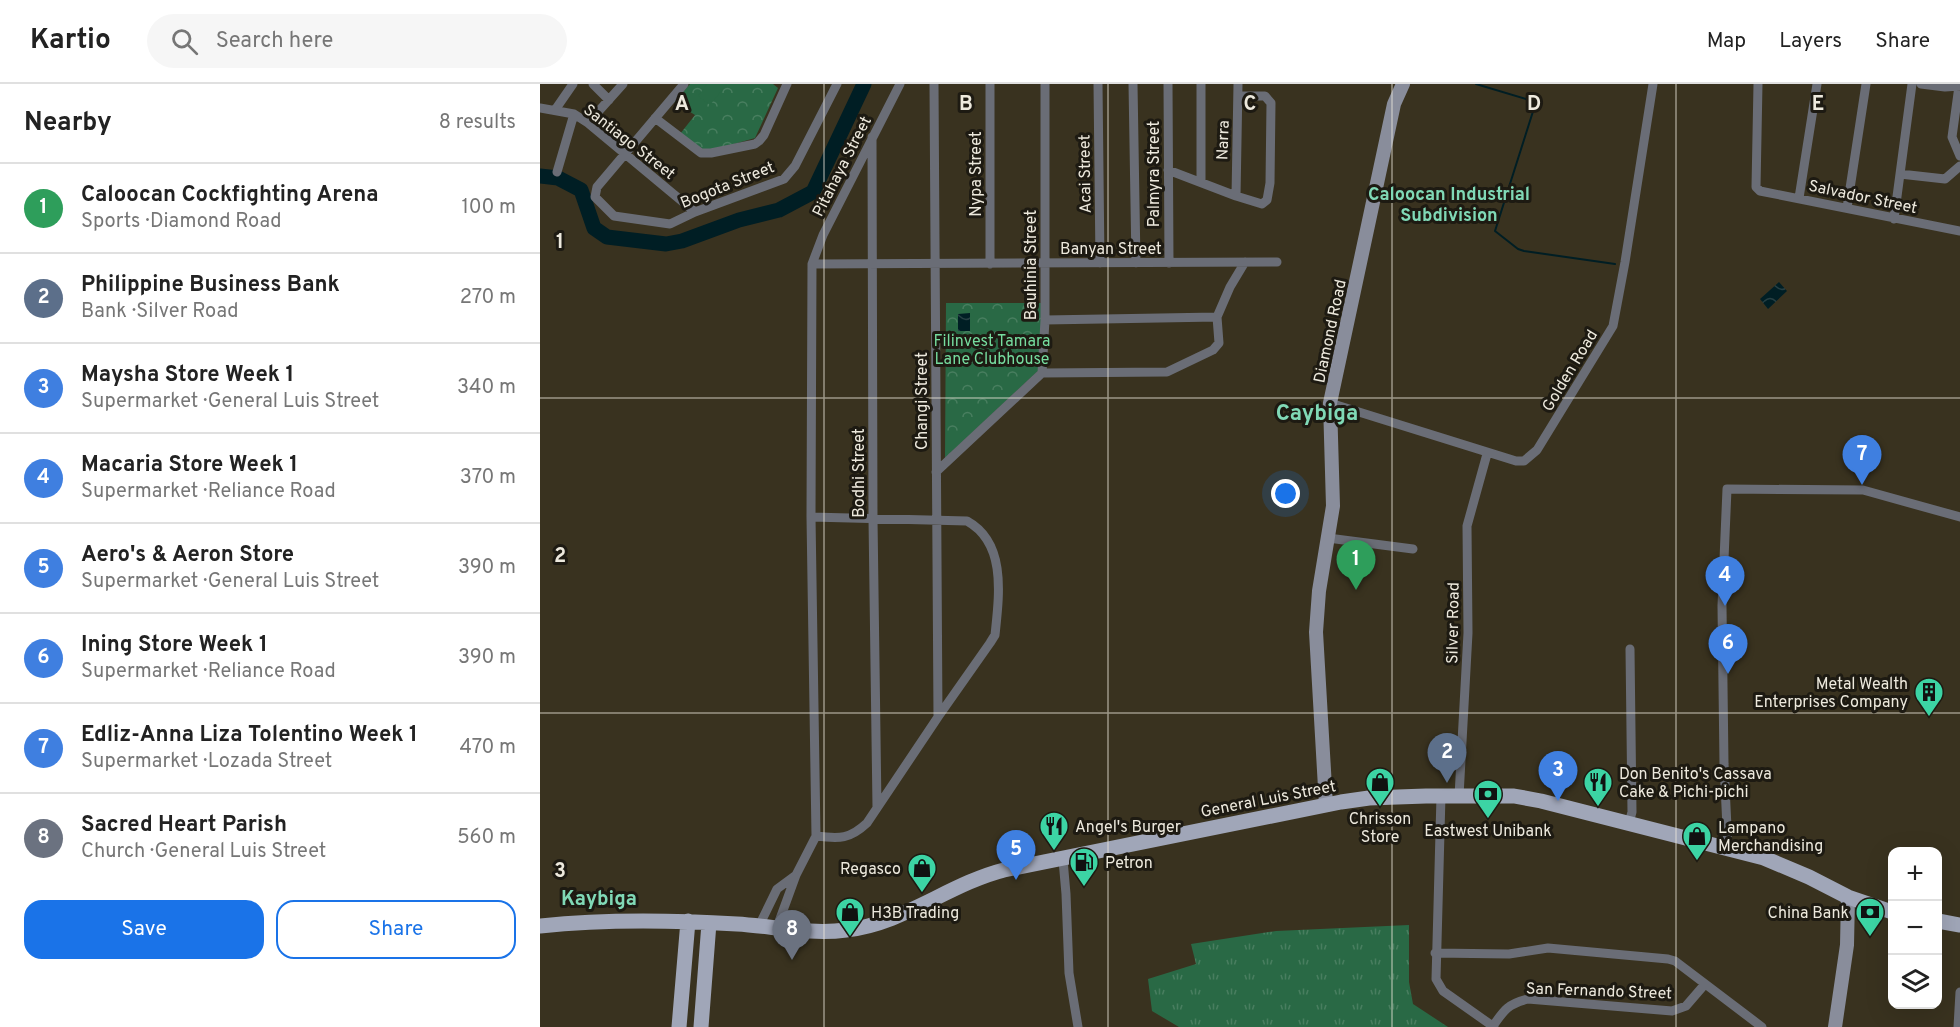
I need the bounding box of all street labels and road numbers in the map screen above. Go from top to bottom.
street label: Santiago Street [579,100,679,185]
street label: Pitahaya Street [809,113,877,221]
street label: Narra [1213,120,1235,160]
street label: Palmyra Street [1145,121,1165,227]
street label: Nypa Street [967,131,987,217]
street label: Acai Street [1075,134,1097,214]
street label: Bogota Street [678,158,778,214]
street label: Salvador Street [1806,177,1919,219]
street label: Bauhinia Street [1022,210,1042,320]
street label: Banyan Street [1060,240,1162,260]
street label: Diamond Road [1310,278,1352,385]
street label: Golden Road [1539,327,1603,415]
street label: Changi Street [913,352,933,450]
street label: Bodhi Street [850,428,870,518]
street label: Silver Road [1443,582,1465,664]
street label: General Luis Street [1199,777,1338,823]
street label: San Fernando Street [1525,979,1672,1005]

